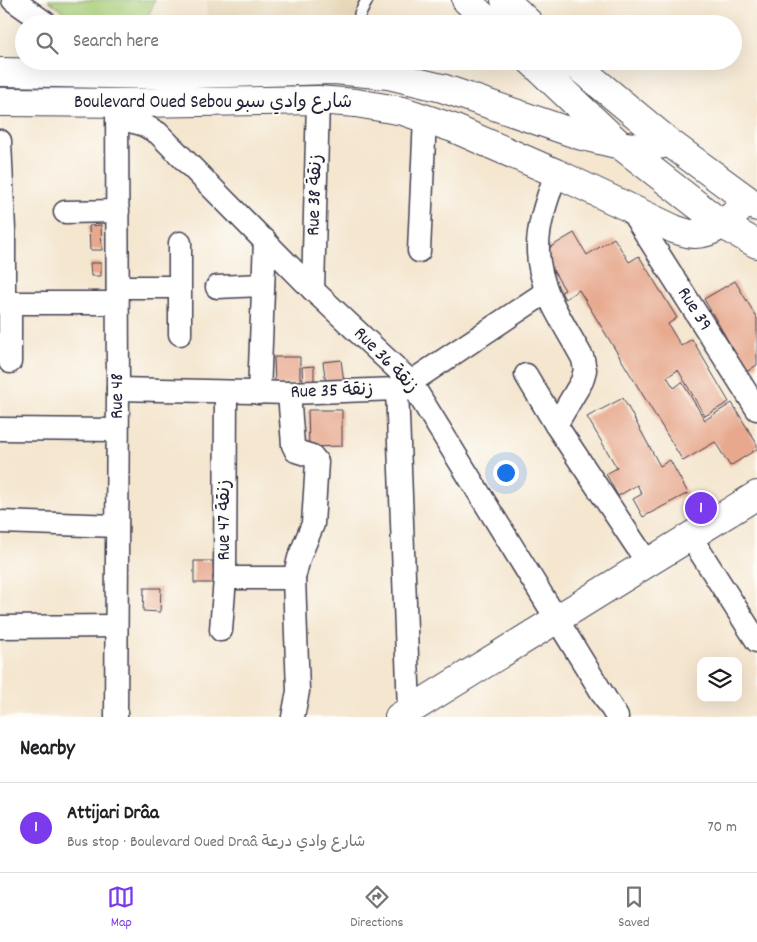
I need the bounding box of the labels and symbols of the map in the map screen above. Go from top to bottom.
street label: Boulevard Oued Sebou شارع وادي سبو [74,90,352,117]
street label: Rue 38 زنقة [301,154,331,236]
street label: Rue 39 [670,282,718,337]
street label: Rue 36 زنقة [346,322,424,400]
street label: Rue 48 [104,373,132,419]
street label: Rue 35 زنقة [290,377,374,407]
your location [493,460,519,486]
street label: Rue 47 زنقة [212,480,239,560]
pin: 1 [685,489,717,527]

